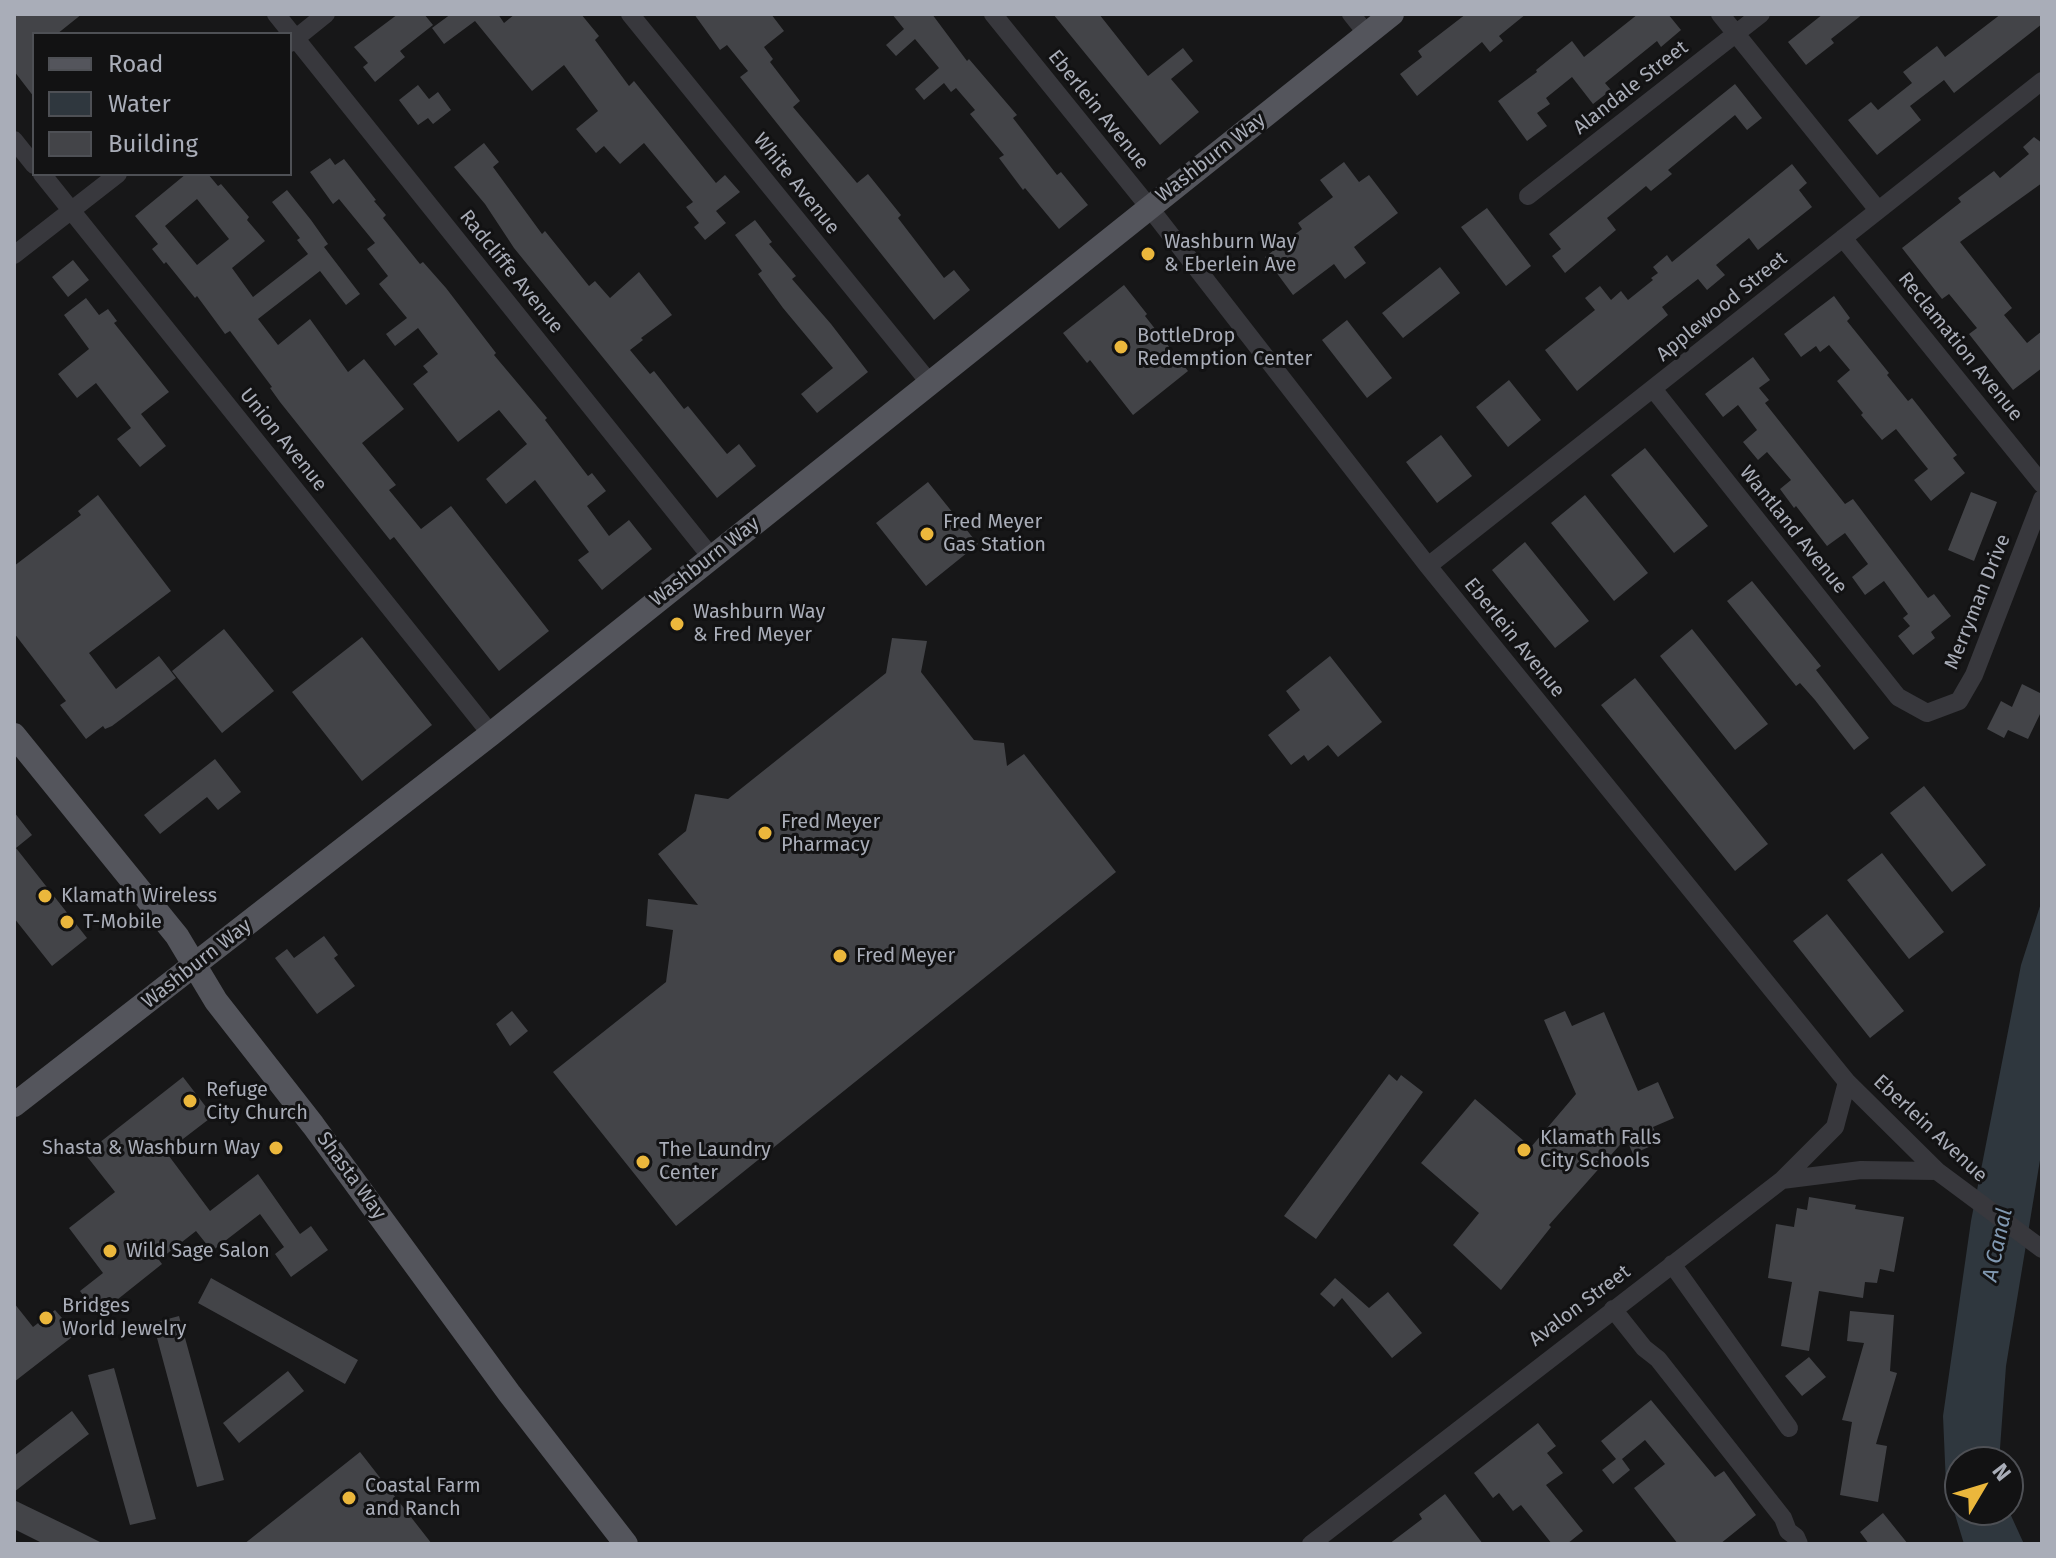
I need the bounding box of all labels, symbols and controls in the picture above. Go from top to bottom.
legend [32,32,292,176]
street label: Alandale Street [1569,36,1693,140]
street label: Eberlein Avenue [1042,45,1154,175]
text: Road [108,50,163,78]
text: Water [108,90,171,118]
street label: Washburn Way [1152,108,1270,208]
street label: White Avenue [748,129,844,239]
text: Building [108,130,198,158]
street label: Radcliffe Avenue [454,206,568,338]
place label: Washburn Way & Eberlein Ave [1164,230,1297,277]
marker: Washburn Way & Eberlein Ave [1139,245,1157,263]
street label: Applewood Street [1652,247,1792,367]
street label: Reclamation Avenue [1893,268,2027,426]
place label: BottleDrop Redemption Center [1137,324,1312,371]
marker: BottleDrop Redemption Center [1112,338,1130,356]
street label: Union Avenue [234,384,332,496]
street label: Wantland Avenue [1734,461,1852,599]
place label: Fred Meyer Gas Station [943,510,1046,557]
street label: Washburn Way [646,512,764,612]
marker: Fred Meyer Gas Station [918,525,936,543]
street label: Merryman Drive [1940,531,2016,673]
street label: Eberlein Avenue [1458,573,1570,703]
place label: Washburn Way & Fred Meyer [693,600,825,647]
marker: Washburn Way & Fred Meyer [668,615,686,633]
place label: Fred Meyer Pharmacy [781,810,880,857]
marker: Fred Meyer Pharmacy [756,824,774,842]
place label: Klamath Wireless [61,884,217,908]
marker: Klamath Wireless [36,887,54,905]
place label: T-Mobile [83,910,162,934]
marker: T-Mobile [58,913,76,931]
street label: Washburn Way [138,914,256,1014]
place label: Fred Meyer [856,944,955,968]
marker: Fred Meyer [831,947,849,965]
street label: Eberlein Avenue [1868,1070,1992,1188]
place label: Refuge City Church [206,1078,308,1125]
marker: Refuge City Church [181,1092,199,1110]
place label: Klamath Falls City Schools [1540,1126,1661,1173]
street label: Shasta Way [311,1128,391,1224]
place label: Shasta & Washburn Way [42,1136,260,1160]
place label: The Laundry Center [659,1138,771,1185]
marker: Shasta & Washburn Way [267,1139,285,1157]
marker: Klamath Falls City Schools [1515,1141,1533,1159]
marker: The Laundry Center [634,1153,652,1171]
water label: A Canal [1977,1206,2019,1284]
place label: Wild Sage Salon [126,1239,270,1263]
marker: Wild Sage Salon [101,1242,119,1260]
street label: Avalon Street [1525,1260,1635,1352]
place label: Bridges World Jewelry [62,1294,186,1341]
marker: Bridges World Jewelry [37,1309,55,1327]
north arrow [1944,1446,2024,1526]
text: N [1987,1458,2017,1486]
place label: Coastal Farm and Ranch [365,1474,481,1521]
marker: Coastal Farm and Ranch [340,1489,358,1507]

